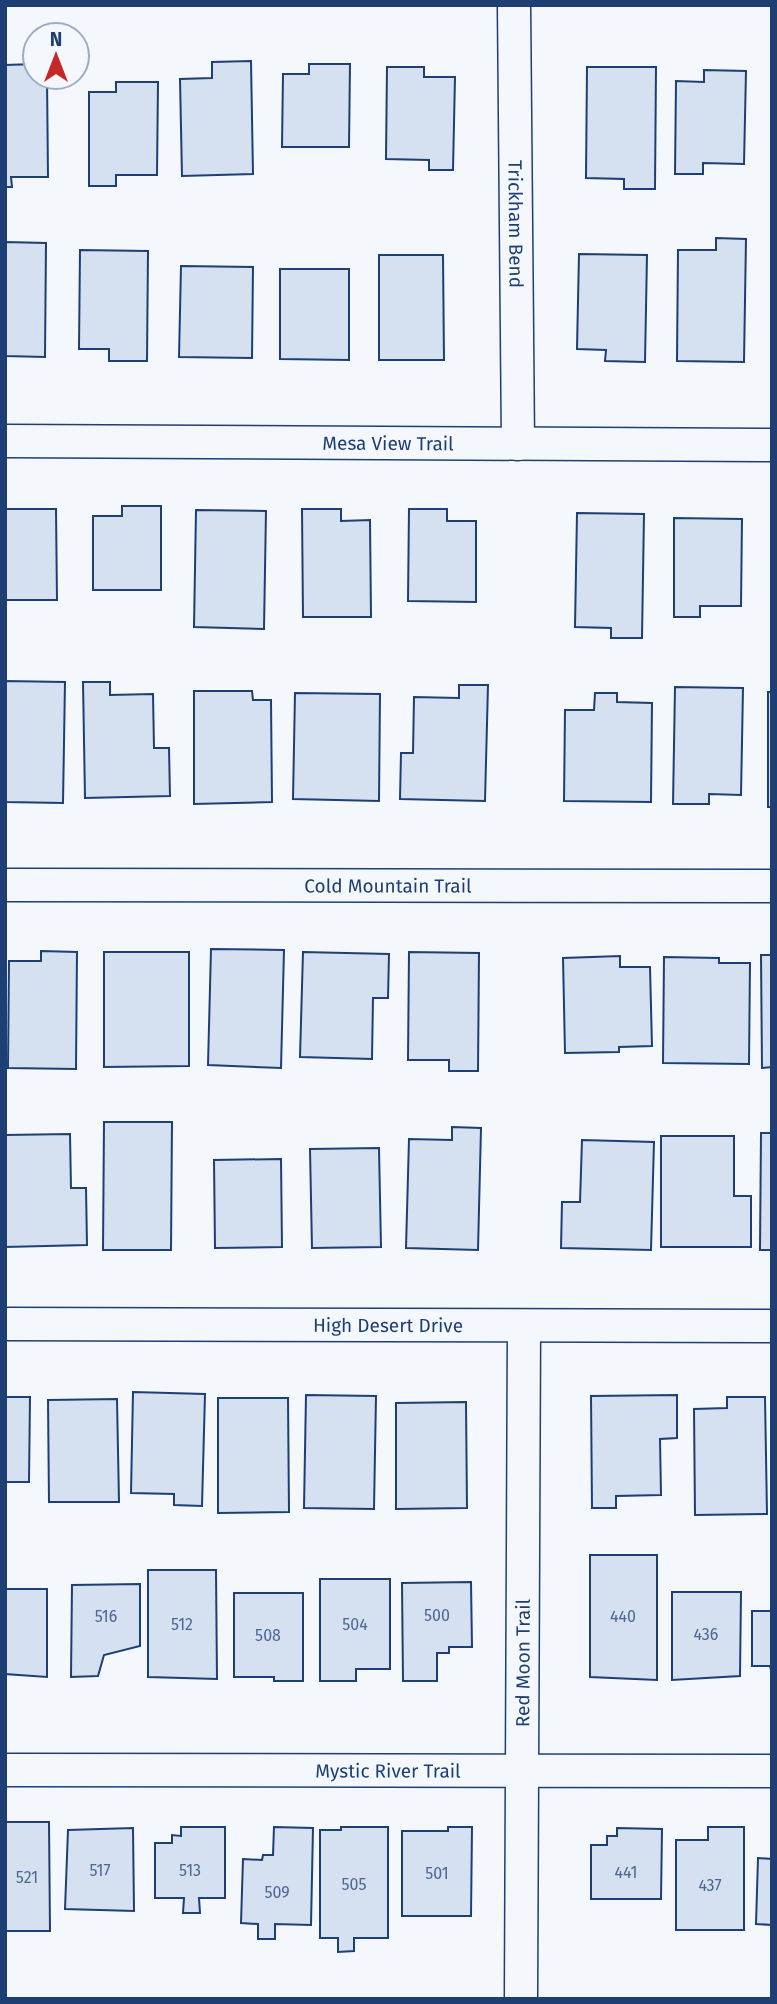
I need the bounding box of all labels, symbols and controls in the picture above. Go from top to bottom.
north arrow [21,21,91,91]
text: N [50,28,62,51]
street label: Trickham Bend [503,160,528,288]
street label: Mesa View Trail [322,432,454,455]
street label: Cold Mountain Trail [304,874,472,898]
street label: High Desert Drive [313,1314,463,1337]
street label: Red Moon Trail [511,1598,535,1727]
house number: 500 [424,1606,450,1625]
house number: 516 [95,1607,117,1626]
house number: 440 [610,1607,636,1626]
house number: 512 [171,1615,193,1634]
house number: 504 [342,1615,368,1634]
house number: 436 [694,1625,718,1644]
house number: 508 [255,1626,281,1645]
street label: Mystic River Trail [315,1759,461,1783]
house number: 517 [89,1861,111,1880]
house number: 513 [179,1861,201,1880]
house number: 441 [614,1863,638,1882]
house number: 501 [425,1864,449,1883]
house number: 521 [16,1868,38,1887]
house number: 505 [342,1875,366,1894]
house number: 437 [698,1876,722,1895]
house number: 509 [264,1883,290,1902]

